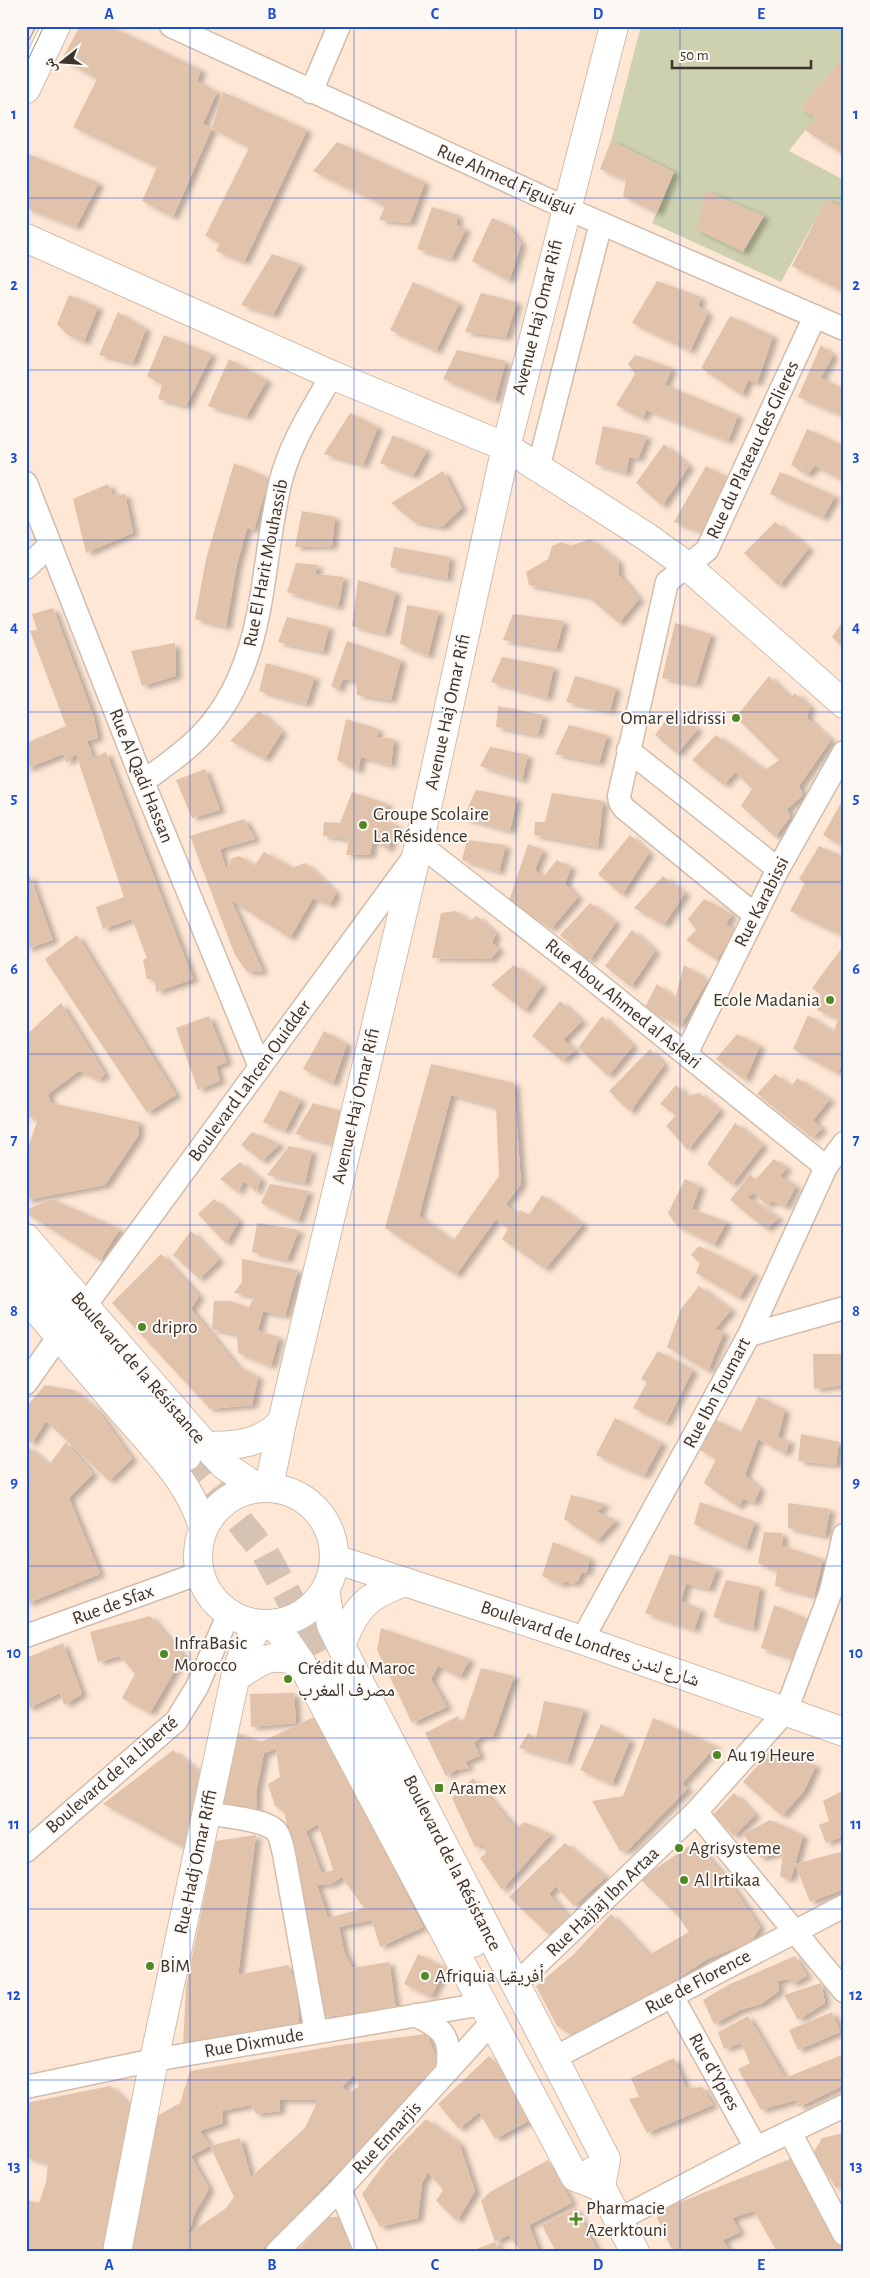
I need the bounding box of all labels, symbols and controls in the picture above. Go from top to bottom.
text: A [104,6,114,22]
text: B [267,6,277,22]
text: C [431,6,440,22]
text: D [593,6,604,22]
text: E [757,6,765,22]
north arrow [38,38,88,88]
scale bar [672,38,811,70]
text: 50 m [680,48,709,63]
text: ش [42,56,60,75]
text: 1 [11,106,17,122]
text: 1 [853,106,859,122]
street label: Rue Ahmed Figuigui [434,141,578,219]
street label: Avenue Haj Omar Rifi [510,238,566,396]
text: 2 [10,277,18,293]
text: 2 [852,277,860,293]
street label: Rue du Plateau des Glieres [703,358,803,542]
text: 3 [11,448,18,464]
text: 3 [853,448,860,464]
street label: Rue El Harit Mouhassib [240,477,292,649]
text: 4 [10,619,18,635]
text: 4 [852,619,860,635]
street label: Avenue Haj Omar Rifi [422,632,474,792]
street label: Rue Al Qadi Hassan [105,706,177,846]
place label: Omar el idrissi [620,709,726,728]
marker: Omar el idrissi [730,712,742,724]
text: 5 [11,790,18,806]
text: 5 [853,790,860,806]
place label: Groupe Scolaire La Résidence [373,805,489,846]
marker: Groupe Scolaire La Résidence [357,819,369,831]
street label: Rue Karabissi [731,854,793,950]
street label: Rue Abou Ahmed al Askari [541,935,705,1073]
text: 6 [10,961,18,977]
text: 6 [852,961,860,977]
place label: Ecole Madania [713,991,820,1010]
marker: Ecole Madania [824,994,836,1006]
street label: Boulevard Lahcen Ouidder [185,997,315,1165]
street label: Avenue Haj Omar Rifi [329,1026,383,1186]
text: 7 [11,1132,18,1148]
text: 7 [853,1132,860,1148]
street label: Boulevard de la Résistance [67,1289,209,1447]
text: 8 [10,1303,18,1319]
text: 8 [852,1303,860,1319]
place label: dripro [152,1318,198,1337]
marker: dripro [136,1321,148,1333]
street label: Rue Ibn Toumart [680,1335,754,1451]
text: 9 [10,1474,18,1490]
text: 9 [852,1474,860,1490]
street label: Rue de Sfax [70,1582,156,1628]
street label: Boulevard de Londres شارع لندن [478,1598,702,1691]
place label: InfraBasic Morocco [174,1634,247,1675]
text: 10 [7,1645,21,1661]
text: 10 [849,1645,863,1661]
marker: InfraBasic Morocco [158,1648,170,1660]
place label: Crédit du Maroc مصرف المغرب [298,1659,415,1701]
marker: Crédit du Maroc مصرف المغرب [282,1673,294,1685]
street label: Boulevard de la Liberté [42,1713,182,1837]
place label: Au 19 Heure [727,1746,815,1765]
marker: Au 19 Heure [711,1749,723,1761]
street label: Boulevard de la Résistance [399,1772,505,1954]
place label: Aramex [449,1779,507,1798]
marker: Aramex [433,1782,445,1794]
street label: Rue Hadj Omar Riffi [171,1788,221,1936]
text: 11 [8,1816,20,1832]
text: 11 [850,1816,862,1832]
place label: Agrisysteme [689,1839,781,1858]
marker: Agrisysteme [673,1842,685,1854]
street label: Rue Hajjaj Ibn Artaa [543,1844,663,1960]
place label: Al Irtikaa [694,1871,761,1890]
marker: Al Irtikaa [678,1874,690,1886]
street label: Rue de Florence [642,1946,754,2018]
place label: BİM [160,1956,190,1976]
marker: BİM [144,1960,156,1972]
place label: Afriquia أفريقيا [435,1964,544,1987]
marker: Afriquia أفريقيا [419,1970,431,1982]
text: 12 [7,1987,21,2003]
text: 12 [849,1987,863,2003]
street label: Rue Dixmude [203,2025,305,2061]
street label: Rue d'Ypres [685,2030,743,2114]
street label: Rue Ennarjis [349,2098,425,2178]
text: 13 [8,2158,20,2174]
text: 13 [850,2158,862,2174]
place label: Pharmacie Azerktouni [586,2199,667,2240]
marker: Pharmacie Azerktouni [570,2213,582,2225]
text: A [104,2257,114,2273]
text: B [267,2257,277,2273]
text: C [431,2257,440,2273]
text: D [593,2257,604,2273]
text: E [757,2257,765,2273]

